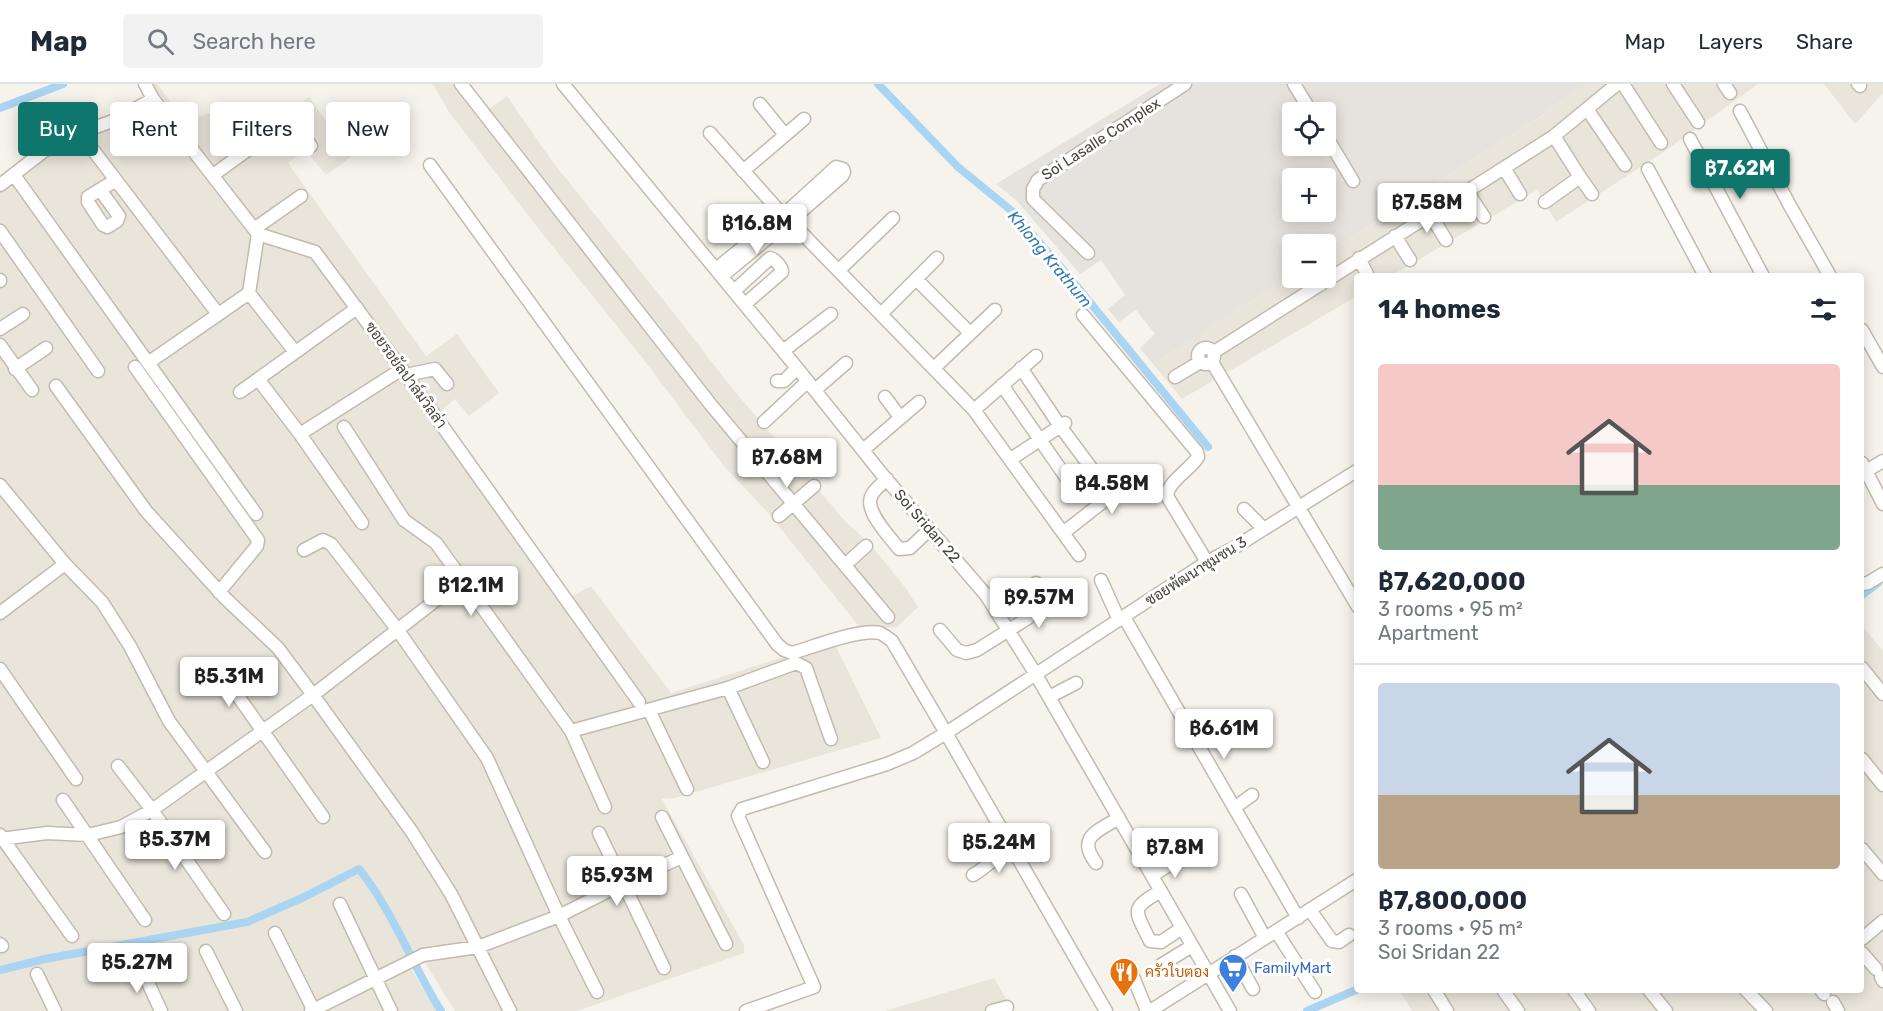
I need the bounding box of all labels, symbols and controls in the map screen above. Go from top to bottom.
search box [123,14,543,68]
text: Map [30,25,87,58]
icon: search [144,25,177,58]
text: Search here [192,28,316,55]
text: Map [1624,29,1665,54]
text: Layers [1698,29,1763,54]
text: Share [1796,29,1853,54]
street label: Soi Lasalle Complex [1038,94,1164,184]
chip: Buy [18,102,98,156]
chip: Rent [110,102,198,156]
chip: Filters [210,102,314,156]
chip: New [326,102,410,156]
map controls [1282,102,1336,288]
button: locate [1282,102,1336,156]
pin: ฿7.62M [1691,149,1789,200]
text: ฿7.62M [1705,156,1775,180]
button: + [1282,168,1336,222]
pin: ฿7.58M [1378,183,1476,234]
text: ฿7.58M [1391,190,1463,214]
pin: ฿16.8M [708,204,806,255]
water label: Khlong Krathum [1004,207,1096,311]
text: ฿16.8M [722,211,792,235]
button: − [1282,234,1336,288]
icon: filters [1807,293,1840,326]
text: 14 homes [1378,294,1501,325]
street label: ซอยรอยัลปาล์มวิลล่า [361,318,452,432]
icon: home [1555,403,1663,511]
pin: ฿7.68M [738,438,836,489]
text: ฿7.68M [751,445,823,469]
pin: ฿4.58M [1063,464,1161,515]
text: ฿4.58M [1075,471,1149,495]
street label: Soi Sridan 22 [890,486,964,567]
street label: ซอยพัฒนาชุมชน 3 [1142,533,1251,611]
pin: ฿12.1M [422,566,520,617]
text: ฿7,620,000 [1378,566,1526,597]
text: ฿12.1M [438,573,504,597]
pin: ฿9.57M [990,578,1088,629]
text: ฿9.57M [1004,585,1074,609]
text: 3 rooms · 95 m² [1378,597,1523,621]
text: Apartment [1378,621,1479,645]
pin: ฿5.31M [180,657,278,708]
text: ฿5.31M [194,664,264,688]
pin: ฿6.61M [1175,709,1273,760]
text: ฿6.61M [1189,716,1259,740]
icon: home [1555,722,1663,830]
pin: ฿5.37M [126,820,224,871]
pin: ฿5.24M [950,823,1048,874]
text: ฿5.37M [139,827,211,851]
pin: ฿7.8M [1133,828,1217,879]
text: ฿5.24M [962,830,1036,854]
text: ฿7.8M [1146,835,1204,859]
pin: ฿5.93M [568,856,666,907]
text: ฿5.93M [581,863,653,887]
text: ฿7,800,000 [1378,885,1527,916]
text: 3 rooms · 95 m² [1378,916,1523,940]
text: Soi Sridan 22 [1378,940,1500,964]
pin: ฿5.27M [88,943,186,994]
text: ฿5.27M [101,950,173,974]
supermarket icon: FamilyMart [1217,952,1249,994]
restaurant icon: ครัวใบตอง [1108,956,1140,998]
place label: FamilyMart [1254,959,1331,977]
place label: ครัวใบตอง [1145,962,1209,981]

